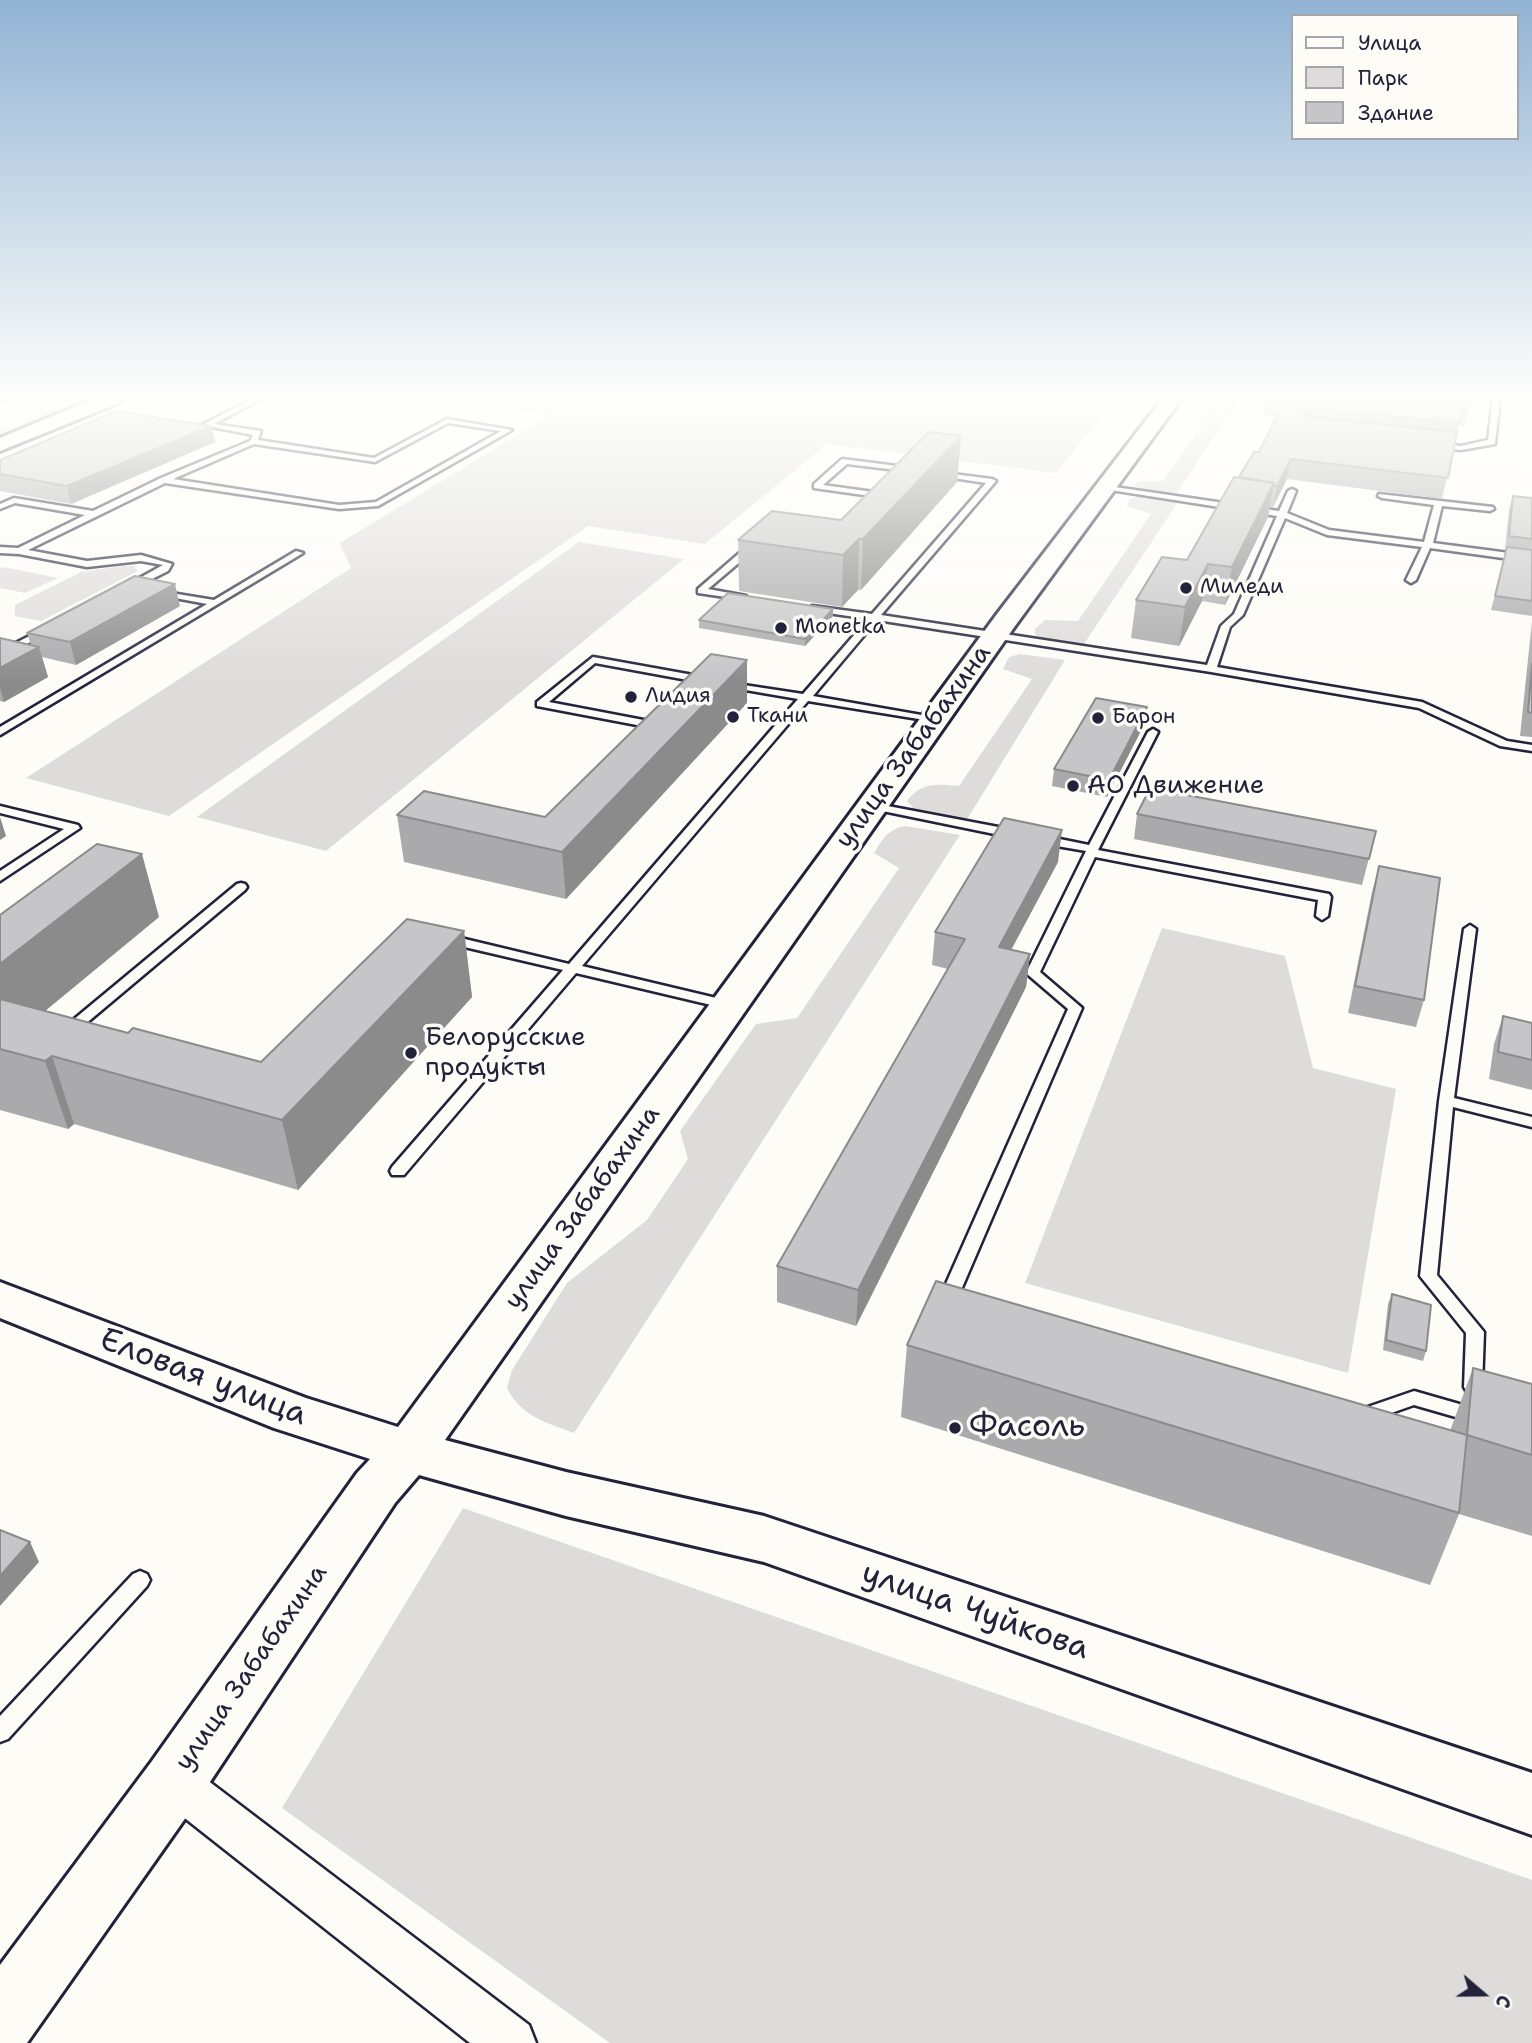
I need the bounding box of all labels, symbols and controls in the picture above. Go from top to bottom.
legend [1290,14,1518,140]
text: Улица [1358,29,1421,57]
text: Парк [1358,64,1408,92]
text: Здание [1358,99,1434,127]
place label: Миледи [1200,575,1284,601]
marker: Миледи [1178,580,1194,596]
place label: Monetka [795,615,885,641]
marker: Monetka [773,620,789,636]
street label: улица Забабахина [830,639,998,855]
place label: Лидия [645,684,711,710]
marker: Лидия [623,689,639,705]
place label: Ткани [747,704,808,730]
place label: Барон [1112,705,1175,731]
marker: Ткани [725,709,741,725]
marker: Барон [1090,710,1106,726]
place label: АО Движение [1087,770,1264,802]
marker: АО Движение [1065,778,1081,794]
place label: Белорусские продукты [425,1022,586,1084]
marker: Белорусские продукты [403,1045,419,1061]
street label: улица Забабахина [499,1100,667,1316]
street label: Еловая улица [94,1321,312,1435]
place label: Фасоль [969,1409,1085,1447]
marker: Фасоль [947,1420,963,1436]
street label: улица Чуйкова [856,1555,1094,1669]
street label: улица Забабахина [169,1559,335,1777]
north arrow [1448,1959,1518,2029]
text: С [1489,1992,1517,2011]

